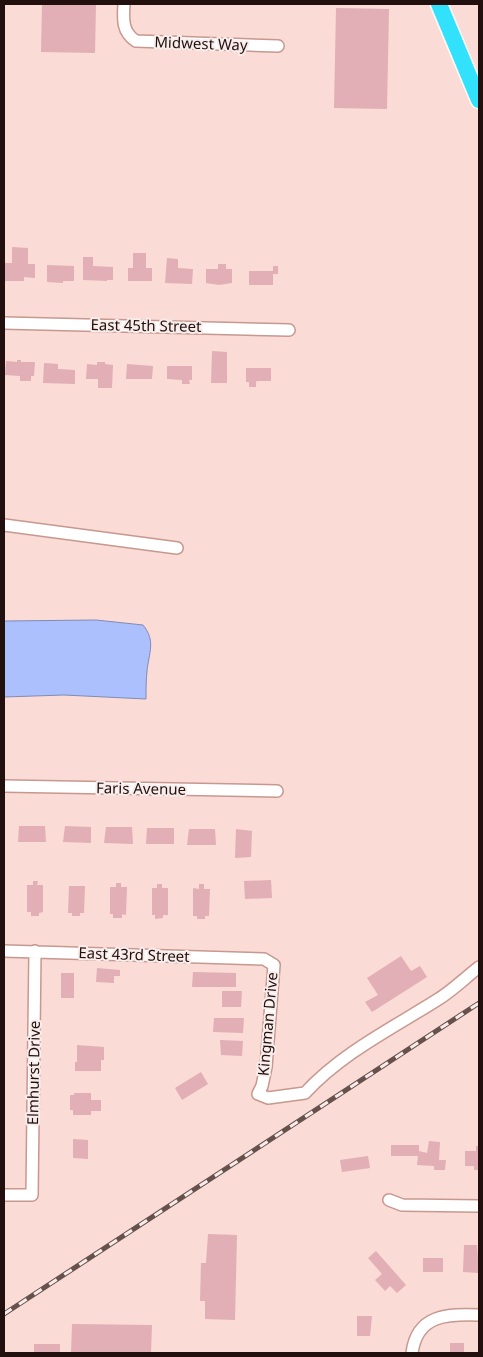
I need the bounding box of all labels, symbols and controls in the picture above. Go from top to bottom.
street label: Midwest Way [154,31,248,55]
street label: East 45th Street [90,314,202,336]
street label: Faris Avenue [96,777,186,799]
street label: East 43rd Street [78,942,191,966]
street label: Kingman Drive [252,971,282,1077]
street label: Elmhurst Drive [22,1021,44,1125]

